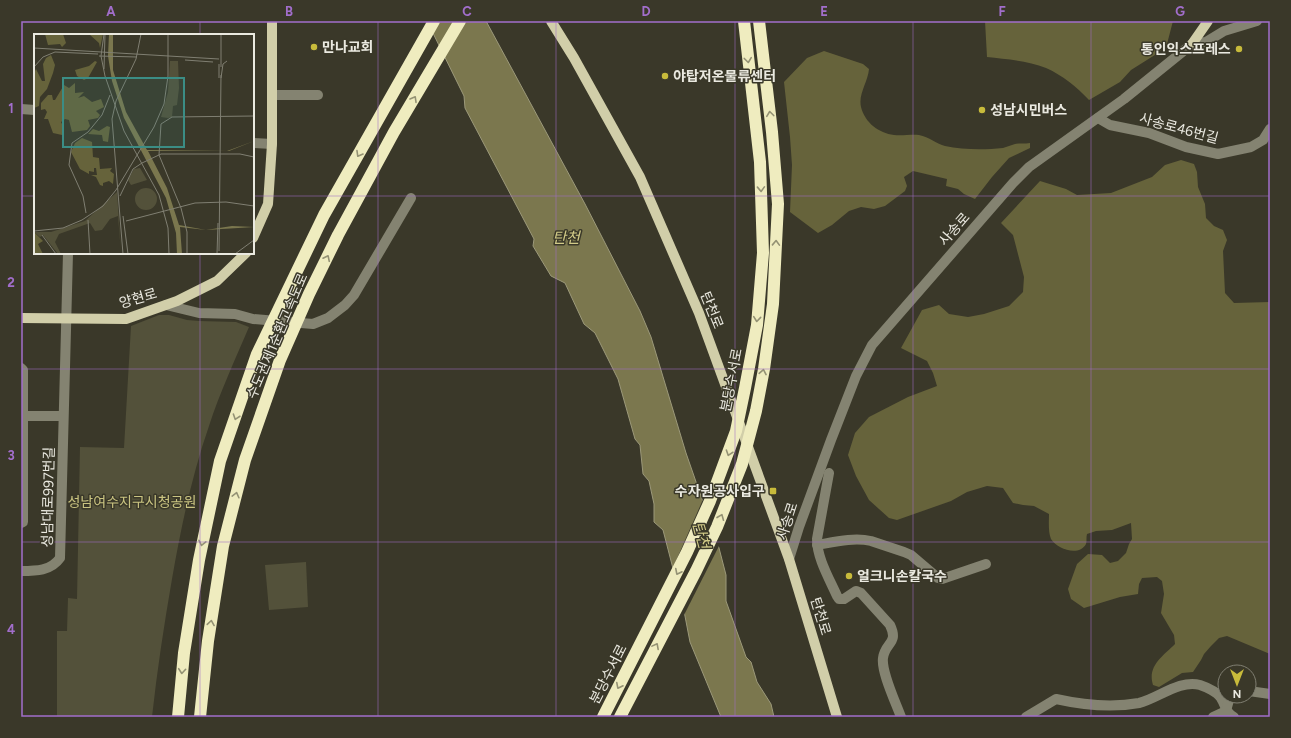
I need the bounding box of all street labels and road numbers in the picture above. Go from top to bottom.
street label: 사송로46번길 [1138,110,1220,147]
street label: 사송로 [935,209,974,249]
street label: 수도권제1순환고속도로 [243,271,312,401]
street label: 양현로 [117,285,159,312]
street label: 탄천로 [696,289,727,331]
street label: 분당수서로 [717,347,746,413]
street label: 성남대로997번길 [39,447,58,547]
street label: 사송로 [773,500,802,542]
street label: 탄천로 [807,595,834,637]
street label: 분당수서로 [586,642,631,707]

